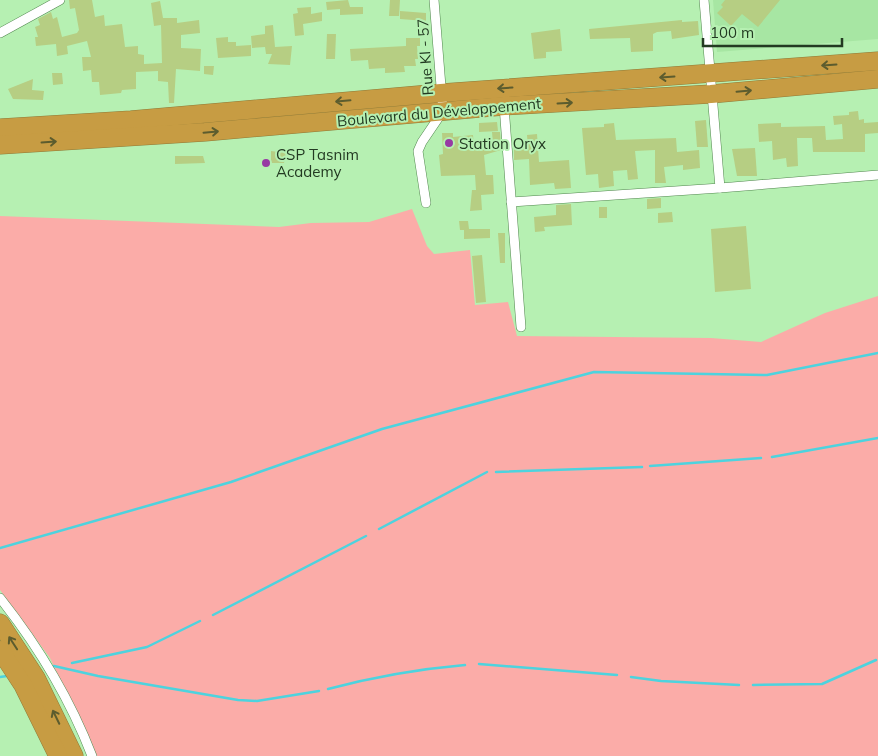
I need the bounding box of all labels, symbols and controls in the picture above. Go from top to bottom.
scale bar [703,15,842,47]
street label: Rue KI - 57 [413,18,437,96]
text: 100 m [710,23,754,42]
one-way arrow [822,60,838,69]
one-way arrow [660,72,676,81]
one-way arrow [497,83,513,93]
one-way arrow [736,86,752,96]
street label: Boulevard du Développement [336,94,542,130]
one-way arrow [336,96,352,106]
one-way arrow [556,98,572,107]
one-way arrow [203,127,219,137]
place label: Station Oryx [459,134,546,153]
marker: Station Oryx [443,137,455,149]
one-way arrow [40,138,56,147]
place label: CSP Tasnim Academy [276,145,359,181]
marker: CSP Tasnim Academy [260,157,272,169]
one-way arrow [8,636,18,650]
one-way arrow [51,709,61,724]

